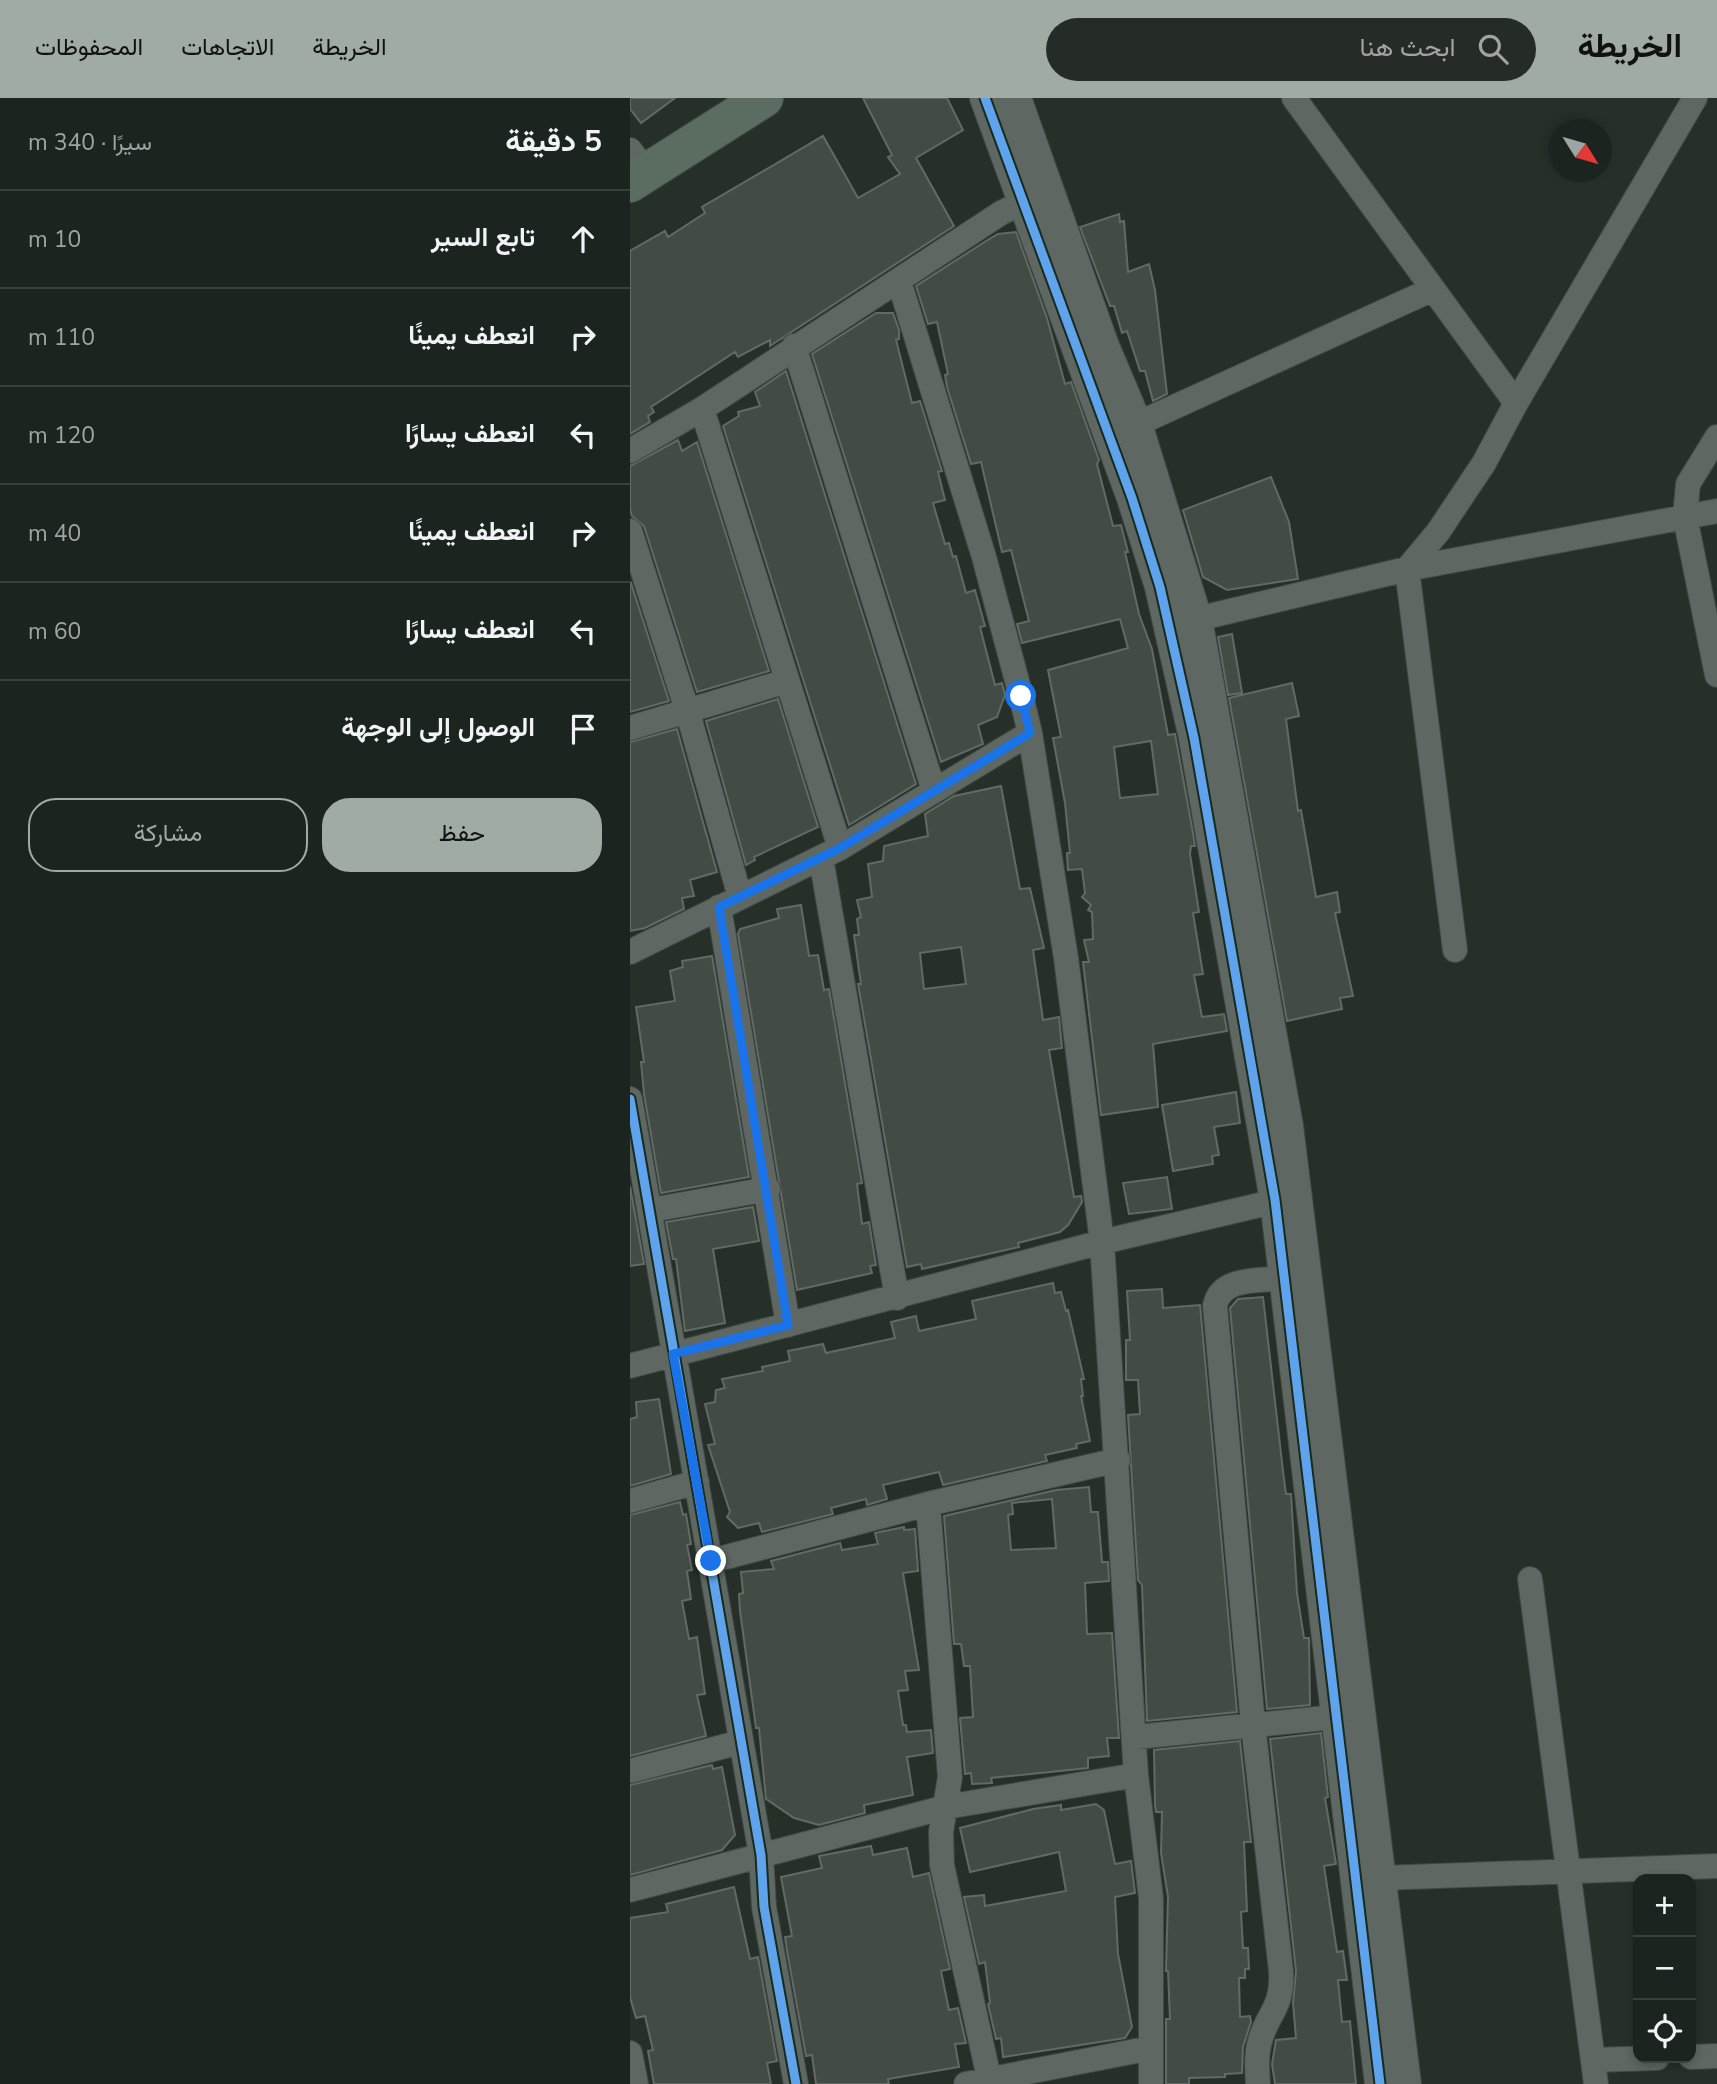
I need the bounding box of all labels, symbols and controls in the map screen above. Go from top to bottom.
search box [1046,18,1536,81]
text: الخريطة [1578,24,1682,69]
text: ابحث هنا [1360,30,1456,65]
icon: search [1474,30,1512,68]
text: المحفوظات [35,31,143,63]
text: الاتجاهات [181,31,274,63]
text: الخريطة [312,31,387,63]
north arrow [1549,119,1612,182]
text: 5 دقيقة [505,121,602,162]
text: سيرًا · 340 m [28,127,152,158]
text: تابع السير [431,220,535,255]
icon: ahead [564,220,602,258]
text: 10 m [28,224,81,255]
text: انعطف يمينًا [408,318,535,353]
icon: right [564,318,602,356]
text: 110 m [28,322,95,353]
text: انعطف يسارًا [405,416,535,451]
icon: left [564,416,602,454]
text: 120 m [28,420,95,451]
text: انعطف يمينًا [408,514,535,549]
icon: right [564,514,602,552]
text: 40 m [28,518,81,549]
text: انعطف يسارًا [405,612,535,647]
icon: left [564,612,602,650]
text: 60 m [28,616,81,647]
route start [1005,680,1036,711]
text: الوصول إلى الوجهة [341,710,535,745]
icon: arrive [564,710,602,748]
button: مشاركة [28,798,308,872]
button: حفظ [322,798,602,872]
route end [695,1545,726,1576]
map controls [1633,1874,1696,2063]
button: + [1633,1874,1696,1937]
button: − [1633,1937,1696,2000]
button: locate [1633,2000,1696,2063]

